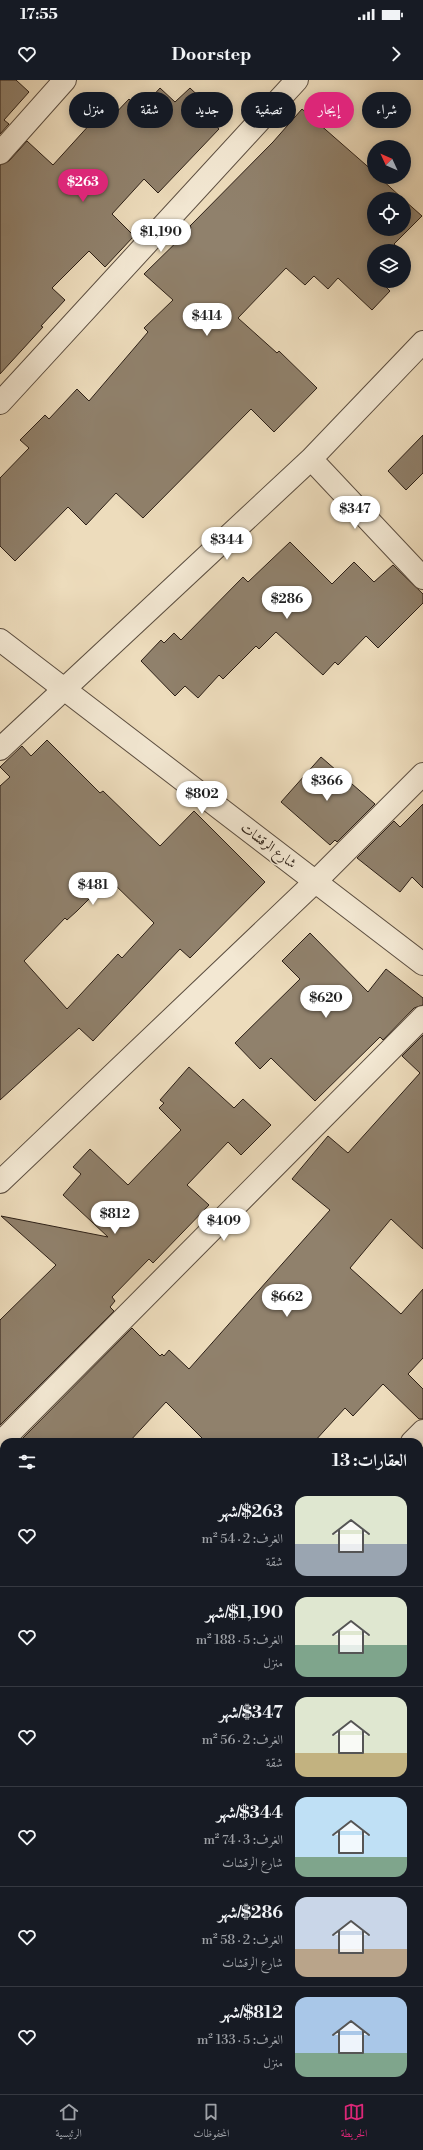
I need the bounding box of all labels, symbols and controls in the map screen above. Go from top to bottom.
text: 17:55 [20,5,58,24]
icon: heart [16,43,38,65]
text: Doorstep [171,43,252,66]
icon: forward [385,43,407,65]
chip: منزل [69,92,119,128]
chip: شقة [127,92,173,128]
chip: جديد [181,92,233,128]
chip: تصفية [241,92,296,128]
chip: إيجار [304,92,354,128]
chip: شراء [362,92,411,128]
north arrow [367,140,411,184]
map controls [367,140,411,288]
pin: $263 [59,169,107,203]
text: $263 [67,174,99,190]
button: locate [367,192,411,236]
pin: $1,190 [128,219,194,253]
text: $1,190 [140,224,182,240]
button: layers [367,244,411,288]
pin: $414 [183,303,231,337]
text: $414 [192,308,222,324]
pin: $347 [331,496,379,530]
text: $347 [339,501,371,517]
pin: $344 [203,527,251,561]
text: $344 [210,532,244,548]
pin: $286 [263,586,311,620]
text: $286 [271,591,303,607]
pin: $366 [303,768,351,802]
text: $366 [311,773,343,789]
pin: $802 [178,781,226,815]
text: $802 [185,786,219,802]
street label: شارع الرقشات [236,819,300,874]
pin: $481 [69,872,117,906]
text: $481 [78,877,108,893]
pin: $620 [302,985,350,1019]
text: $620 [309,990,343,1006]
pin: $812 [91,1201,139,1235]
text: $812 [100,1206,130,1222]
pin: $409 [200,1208,248,1242]
text: $409 [207,1213,241,1229]
pin: $662 [263,1284,311,1318]
text: $662 [271,1289,303,1305]
text: العقارات: 13 [332,1450,407,1472]
icon: filters [16,1451,38,1473]
text: $263/شهر [219,1501,283,1523]
icon: home [327,1512,375,1560]
icon: heart [16,1525,38,1547]
text: الغرف: 2 · 54 m² [202,1531,283,1547]
text: شقة [266,1554,283,1570]
text: $1,190/شهر [205,1602,283,1624]
icon: home [327,1613,375,1661]
icon: heart [16,1626,38,1648]
text: الغرف: 5 · 188 m² [196,1632,283,1648]
text: منزل [263,1655,283,1671]
text: $347/شهر [219,1702,283,1724]
icon: home [327,1713,375,1761]
icon: heart [16,1726,38,1748]
text: الغرف: 2 · 56 m² [202,1732,283,1748]
text: شقة [266,1755,283,1771]
text: $344/شهر [217,1802,283,1824]
icon: home [327,1813,375,1861]
icon: heart [16,1826,38,1848]
text: الغرف: 3 · 74 m² [203,1832,283,1848]
text: شارع الرقشات [222,1855,283,1871]
text: $286/شهر [218,1902,283,1924]
icon: home [327,1913,375,1961]
icon: heart [16,1926,38,1948]
text: الغرف: 2 · 58 m² [202,1932,283,1948]
text: شارع الرقشات [222,1955,283,1971]
text: $812/شهر [220,2002,283,2024]
icon: home [327,2013,375,2061]
icon: heart [16,2026,38,2048]
text: الغرف: 5 · 133 m² [197,2032,283,2048]
text: منزل [263,2055,283,2071]
tab: الرئيسية [56,2101,82,2144]
tab: المحفوظات [193,2101,229,2144]
tab: الخريطة [341,2101,367,2144]

